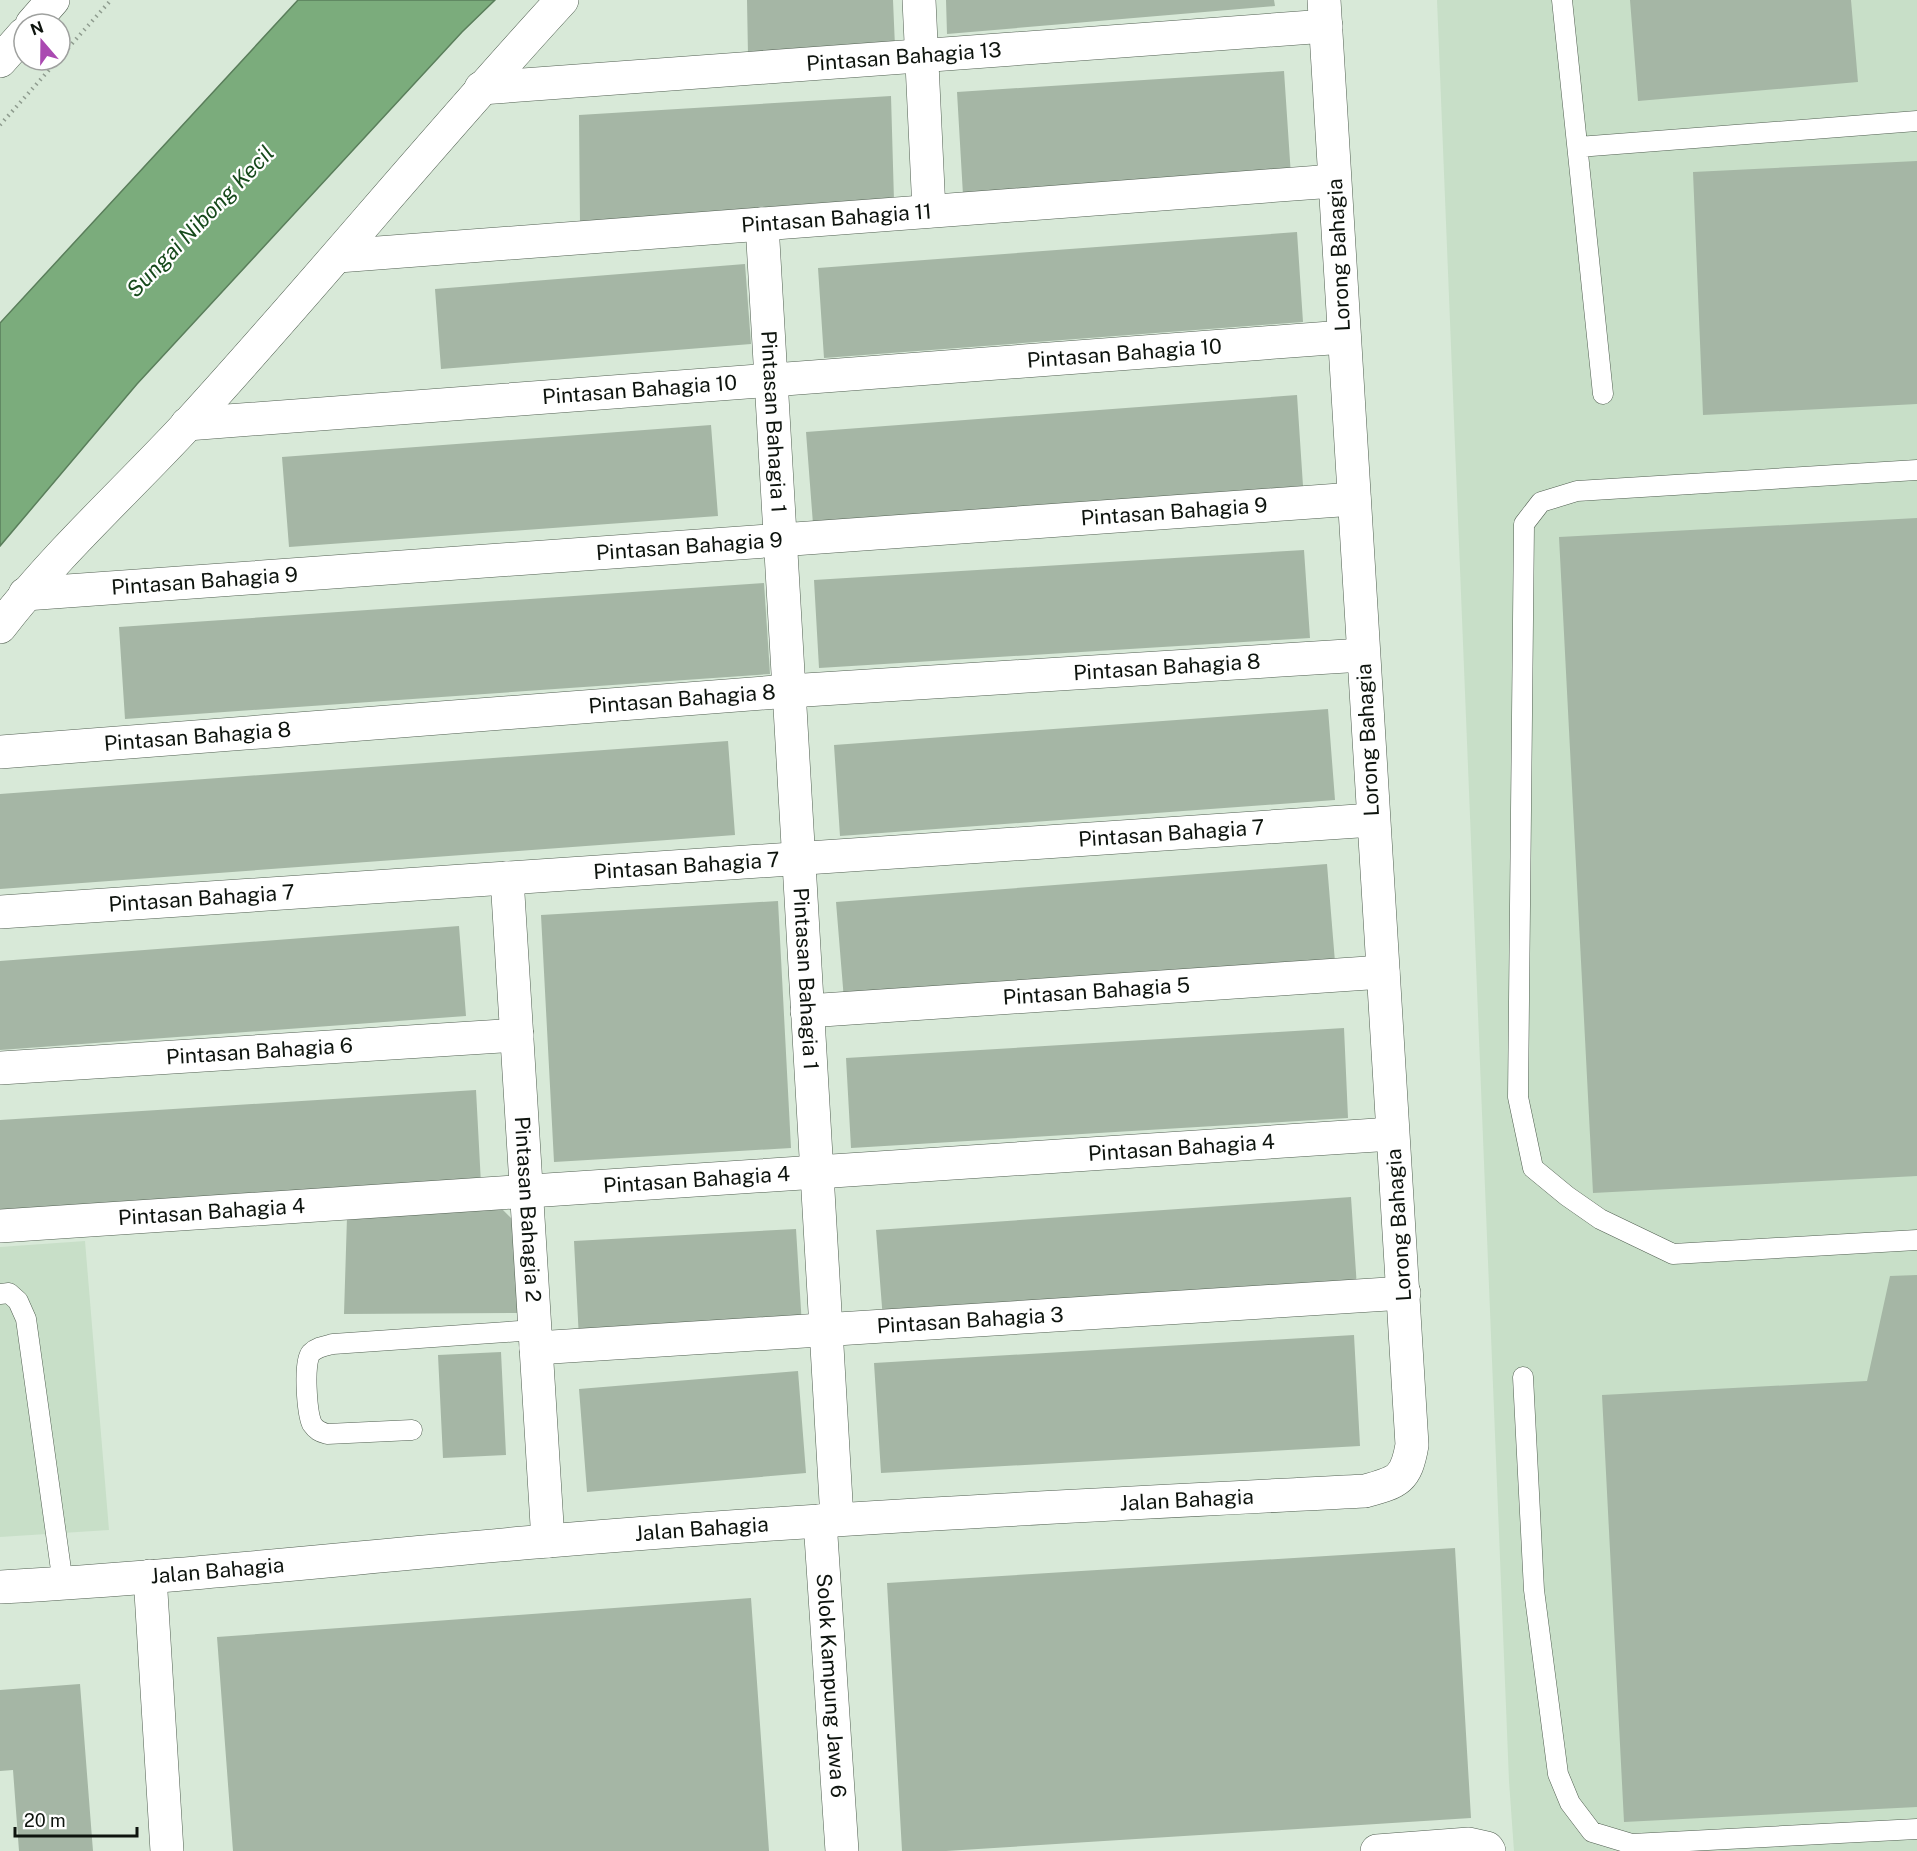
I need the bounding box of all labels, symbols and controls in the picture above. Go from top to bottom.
north arrow [12,12,72,72]
text: N [28,17,46,39]
street label: Pintasan Bahagia 13 [805,37,1002,76]
water label: Sungai Nibong Kecil [121,140,279,302]
street label: Lorong Bahagia [1322,178,1355,332]
street label: Pintasan Bahagia 11 [740,198,933,238]
street label: Pintasan Bahagia 1 [756,330,792,513]
street label: Pintasan Bahagia 10 [1026,333,1223,373]
street label: Pintasan Bahagia 10 [541,370,738,409]
street label: Pintasan Bahagia 9 [1080,492,1268,531]
street label: Pintasan Bahagia 9 [595,527,783,565]
street label: Pintasan Bahagia 9 [110,562,299,600]
street label: Pintasan Bahagia 8 [1072,648,1261,685]
street label: Lorong Bahagia [1351,663,1384,817]
street label: Pintasan Bahagia 8 [587,679,776,718]
street label: Pintasan Bahagia 8 [103,717,292,756]
street label: Pintasan Bahagia 7 [1077,814,1265,852]
street label: Pintasan Bahagia 7 [592,847,780,884]
street label: Pintasan Bahagia 7 [108,879,295,917]
street label: Pintasan Bahagia 1 [788,887,824,1071]
street label: Pintasan Bahagia 5 [1002,972,1191,1010]
street label: Pintasan Bahagia 6 [165,1033,354,1069]
street label: Pintasan Bahagia 2 [510,1115,546,1303]
street label: Pintasan Bahagia 4 [1087,1129,1276,1166]
street label: Lorong Bahagia [1381,1148,1416,1302]
street label: Pintasan Bahagia 4 [602,1161,791,1198]
street label: Pintasan Bahagia 4 [117,1193,306,1230]
street label: Pintasan Bahagia 3 [876,1302,1064,1338]
street label: Jalan Bahagia [1119,1484,1254,1516]
street label: Jalan Bahagia [634,1511,769,1546]
street label: Jalan Bahagia [149,1552,285,1589]
street label: Solok Kampung Jawa 6 [812,1572,851,1799]
scale bar [15,1800,136,1838]
text: 20 m [24,1810,66,1831]

